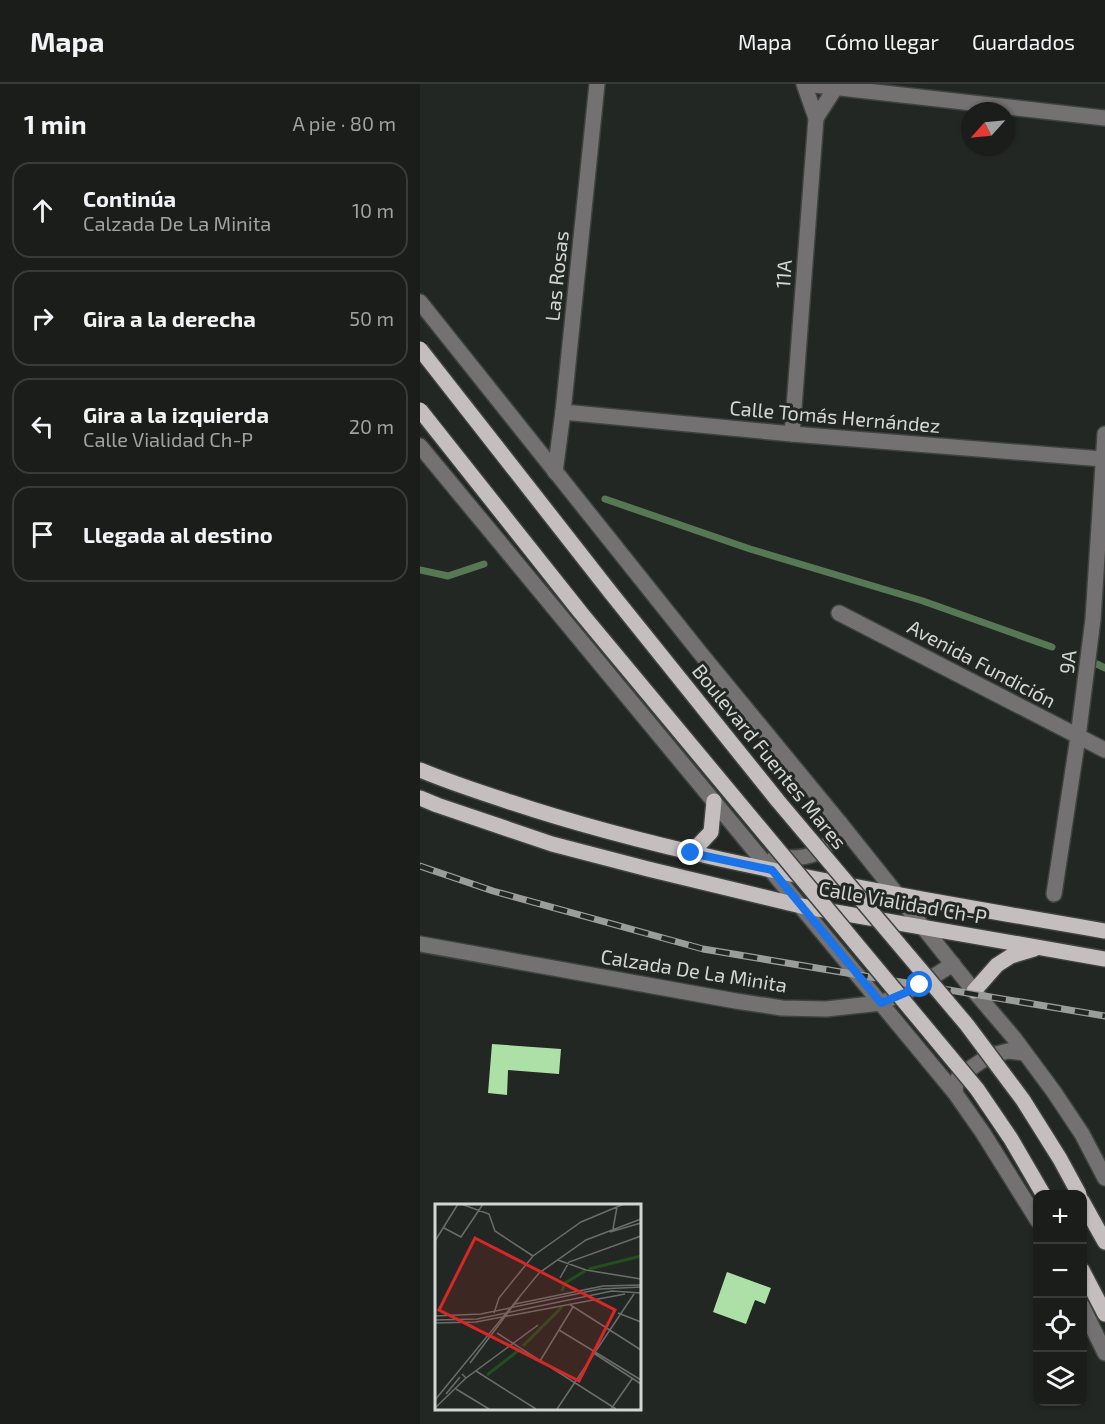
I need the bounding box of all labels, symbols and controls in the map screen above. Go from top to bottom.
text: Mapa [30,24,104,58]
text: Mapa [738,29,792,54]
text: Cómo llegar [825,29,939,54]
text: Guardados [972,29,1075,54]
north arrow [961,102,1015,156]
text: 1 min [24,108,87,139]
text: A pie · 80 m [292,111,396,135]
text: Continúa [83,185,176,211]
icon: ahead [26,194,59,227]
text: 10 m [352,198,394,222]
text: Calzada De La Minita [83,211,271,235]
street label: Las Rosas [539,230,573,322]
street label: 11A [770,258,796,289]
icon: right [26,302,59,335]
text: Gira a la derecha [83,305,256,331]
text: 50 m [349,306,394,330]
street label: Calle Tomás Hernández [729,395,941,437]
text: Gira a la izquierda [83,401,269,427]
icon: left [26,410,59,443]
text: 20 m [349,414,394,438]
text: Calle Vialidad Ch-P [83,427,253,451]
icon: arrive [26,518,59,551]
text: Llegada al destino [83,521,273,547]
street label: Avenida Fundición [904,614,1060,712]
street label: 9A [1054,648,1080,675]
street label: Boulevard Fuentes Mares [688,659,852,853]
route end [677,839,703,865]
street label: Calle Vialidad Ch-P [817,875,989,929]
street label: Calzada De La Minita [599,943,789,997]
route start [906,971,932,997]
map controls [1033,1190,1087,1406]
button: + [1033,1190,1087,1244]
inset map [435,1204,640,1409]
button: − [1033,1244,1087,1298]
button: locate [1033,1298,1087,1352]
button: layers [1033,1352,1087,1406]

